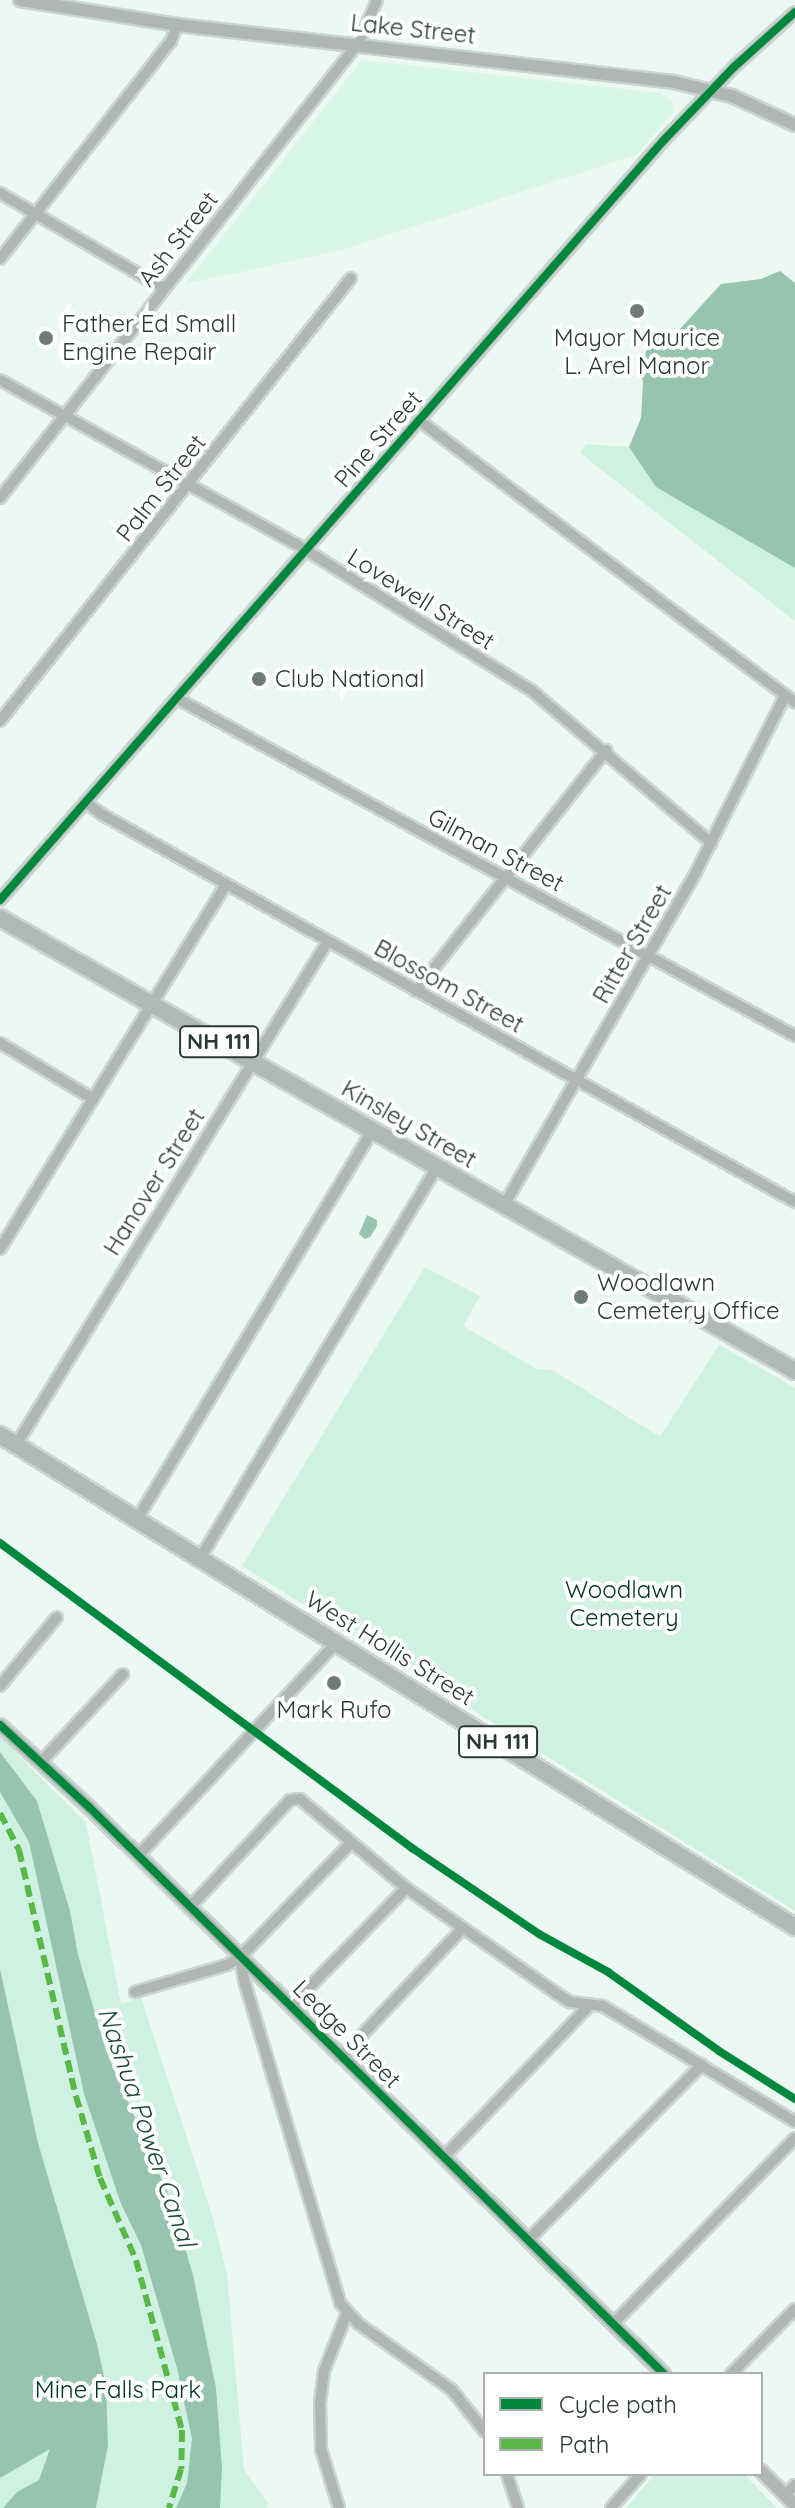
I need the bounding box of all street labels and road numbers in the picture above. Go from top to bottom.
street label: Lake Street [349,8,477,50]
street label: Ash Street [132,186,224,292]
street label: Pine Street [328,385,428,493]
street label: Palm Street [110,429,212,547]
street label: Lovewell Street [342,542,500,656]
street label: Gilman Street [423,802,569,898]
street label: Ritter Street [586,880,678,1008]
street label: Blossom Street [369,933,529,1039]
road number: NH 111 [179,1024,259,1060]
street label: Kinsley Street [336,1074,482,1174]
street label: Hanover Street [97,1103,211,1261]
street label: West Hollis Street [300,1584,480,1712]
road number: NH 111 [458,1724,538,1760]
street label: Ledge Street [287,1974,407,2094]

